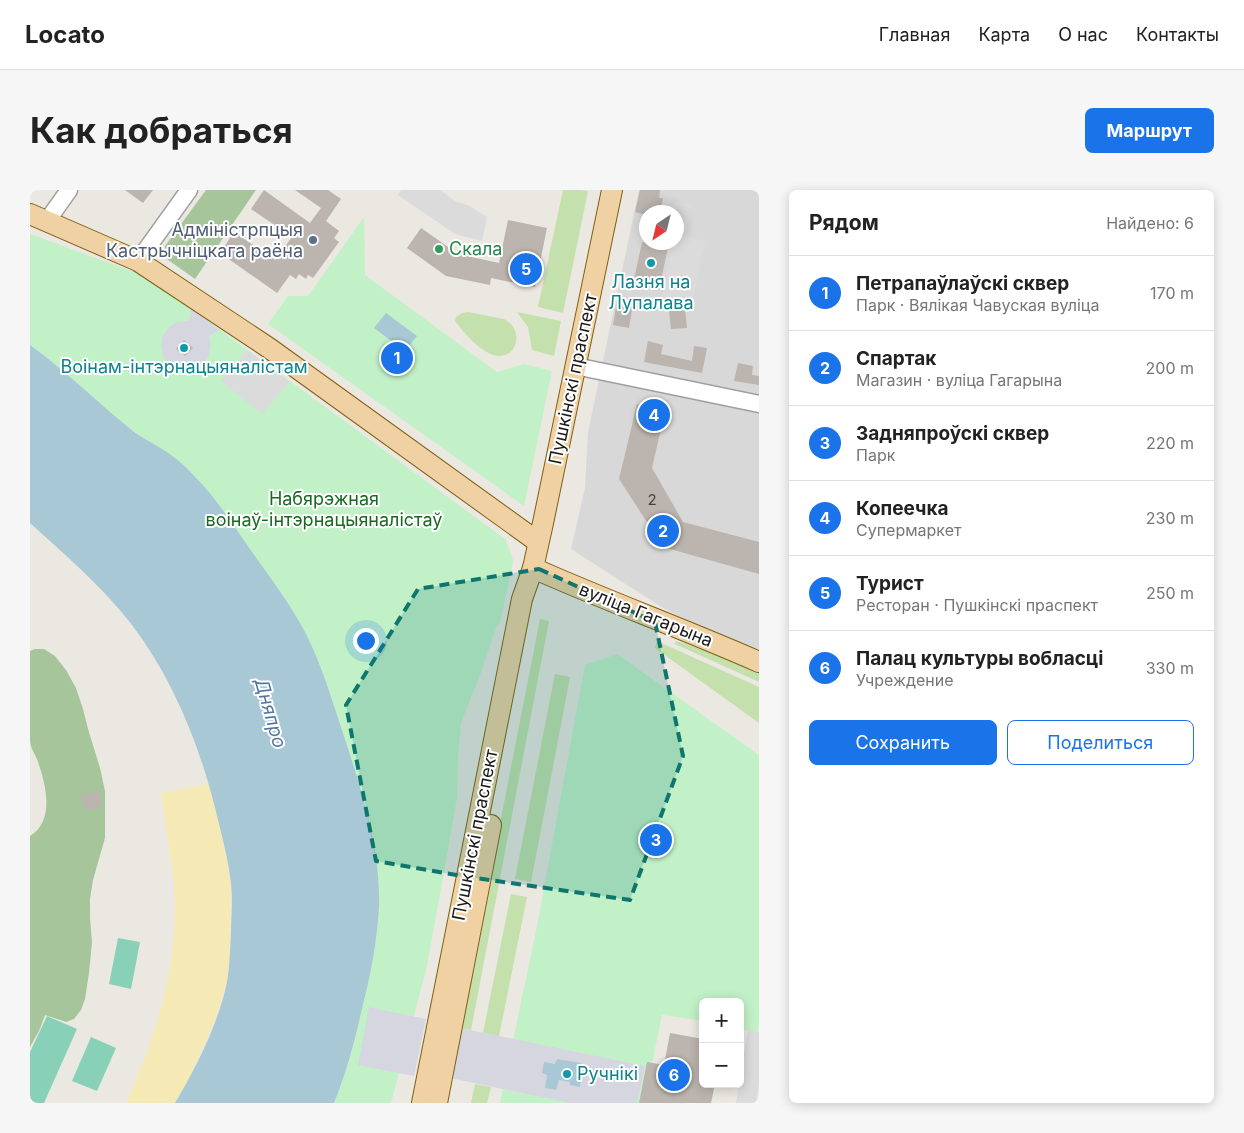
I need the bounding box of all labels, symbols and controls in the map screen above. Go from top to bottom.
text: Locato [25,20,105,49]
text: Главная [879,24,950,45]
text: Карта [978,24,1030,45]
text: О нас [1058,24,1108,45]
text: Контакты [1136,24,1219,45]
button: Маршрут [1085,108,1214,153]
text: Как добраться [30,109,293,151]
north arrow [639,205,684,250]
text: Рядом [809,210,879,235]
text: Найдено: 6 [1106,213,1194,233]
place label: Адміністрпцыя Кастрычніцкага раёна [106,219,303,261]
marker: Адміністрпцыя Кастрычніцкага раёна [307,234,319,246]
place label: Скала [449,238,502,259]
marker: Скала [433,243,445,255]
pin: 5 [510,250,542,288]
marker: Лазня на Лупалава [645,257,657,269]
place label: Лазня на Лупалава [608,271,694,313]
text: Петрапаўлаўскі сквер [856,272,1069,295]
text: 1 [822,283,828,303]
text: 170 m [1150,283,1194,303]
street label: Пушкінскі праспект [544,291,601,466]
text: Парк · Вялікая Чавуская вуліца [856,295,1099,315]
pin: 1 [381,339,413,377]
marker: Воінам-інтэрнацыяналістам [178,342,190,354]
text: Спартак [856,347,936,370]
place label: Воінам-інтэрнацыяналістам [60,356,308,377]
text: 2 [820,358,830,378]
text: 200 m [1146,358,1194,378]
text: Магазин · вуліца Гагарына [856,370,1062,390]
pin: 4 [638,396,670,434]
text: Задняпроўскі сквер [856,422,1049,445]
text: 3 [820,433,830,453]
text: 220 m [1146,433,1194,453]
text: Парк [856,445,895,465]
park label: Набярэжная воінаў-інтэрнацыяналістаў [206,488,442,530]
house number: 2 [647,490,657,509]
text: Копеечка [856,497,949,520]
text: 4 [820,508,830,528]
text: 230 m [1146,508,1194,528]
pin: 2 [647,512,679,550]
text: Супермаркет [856,520,961,540]
text: Турист [856,572,924,595]
street label: вуліца Гагарына [576,578,716,651]
text: 5 [820,583,830,603]
text: 250 m [1146,583,1194,603]
text: Ресторан · Пушкінскі праспект [856,595,1098,615]
your location [353,628,379,654]
text: Палац культуры вобласці [856,647,1103,670]
text: 6 [820,658,830,678]
text: 330 m [1146,658,1194,678]
text: Учреждение [856,670,954,690]
water label: Дняпро [249,675,291,751]
button: Сохранить [809,720,997,765]
button: Поделиться [1007,720,1194,765]
street label: Пушкінскі праспект [448,747,502,922]
pin: 3 [640,821,672,859]
map controls [699,998,744,1088]
button: + [699,998,744,1043]
button: − [699,1043,744,1088]
pin: 6 [658,1056,690,1094]
place label: Ручнікі [577,1063,638,1084]
marker: Ручнікі [561,1068,573,1080]

